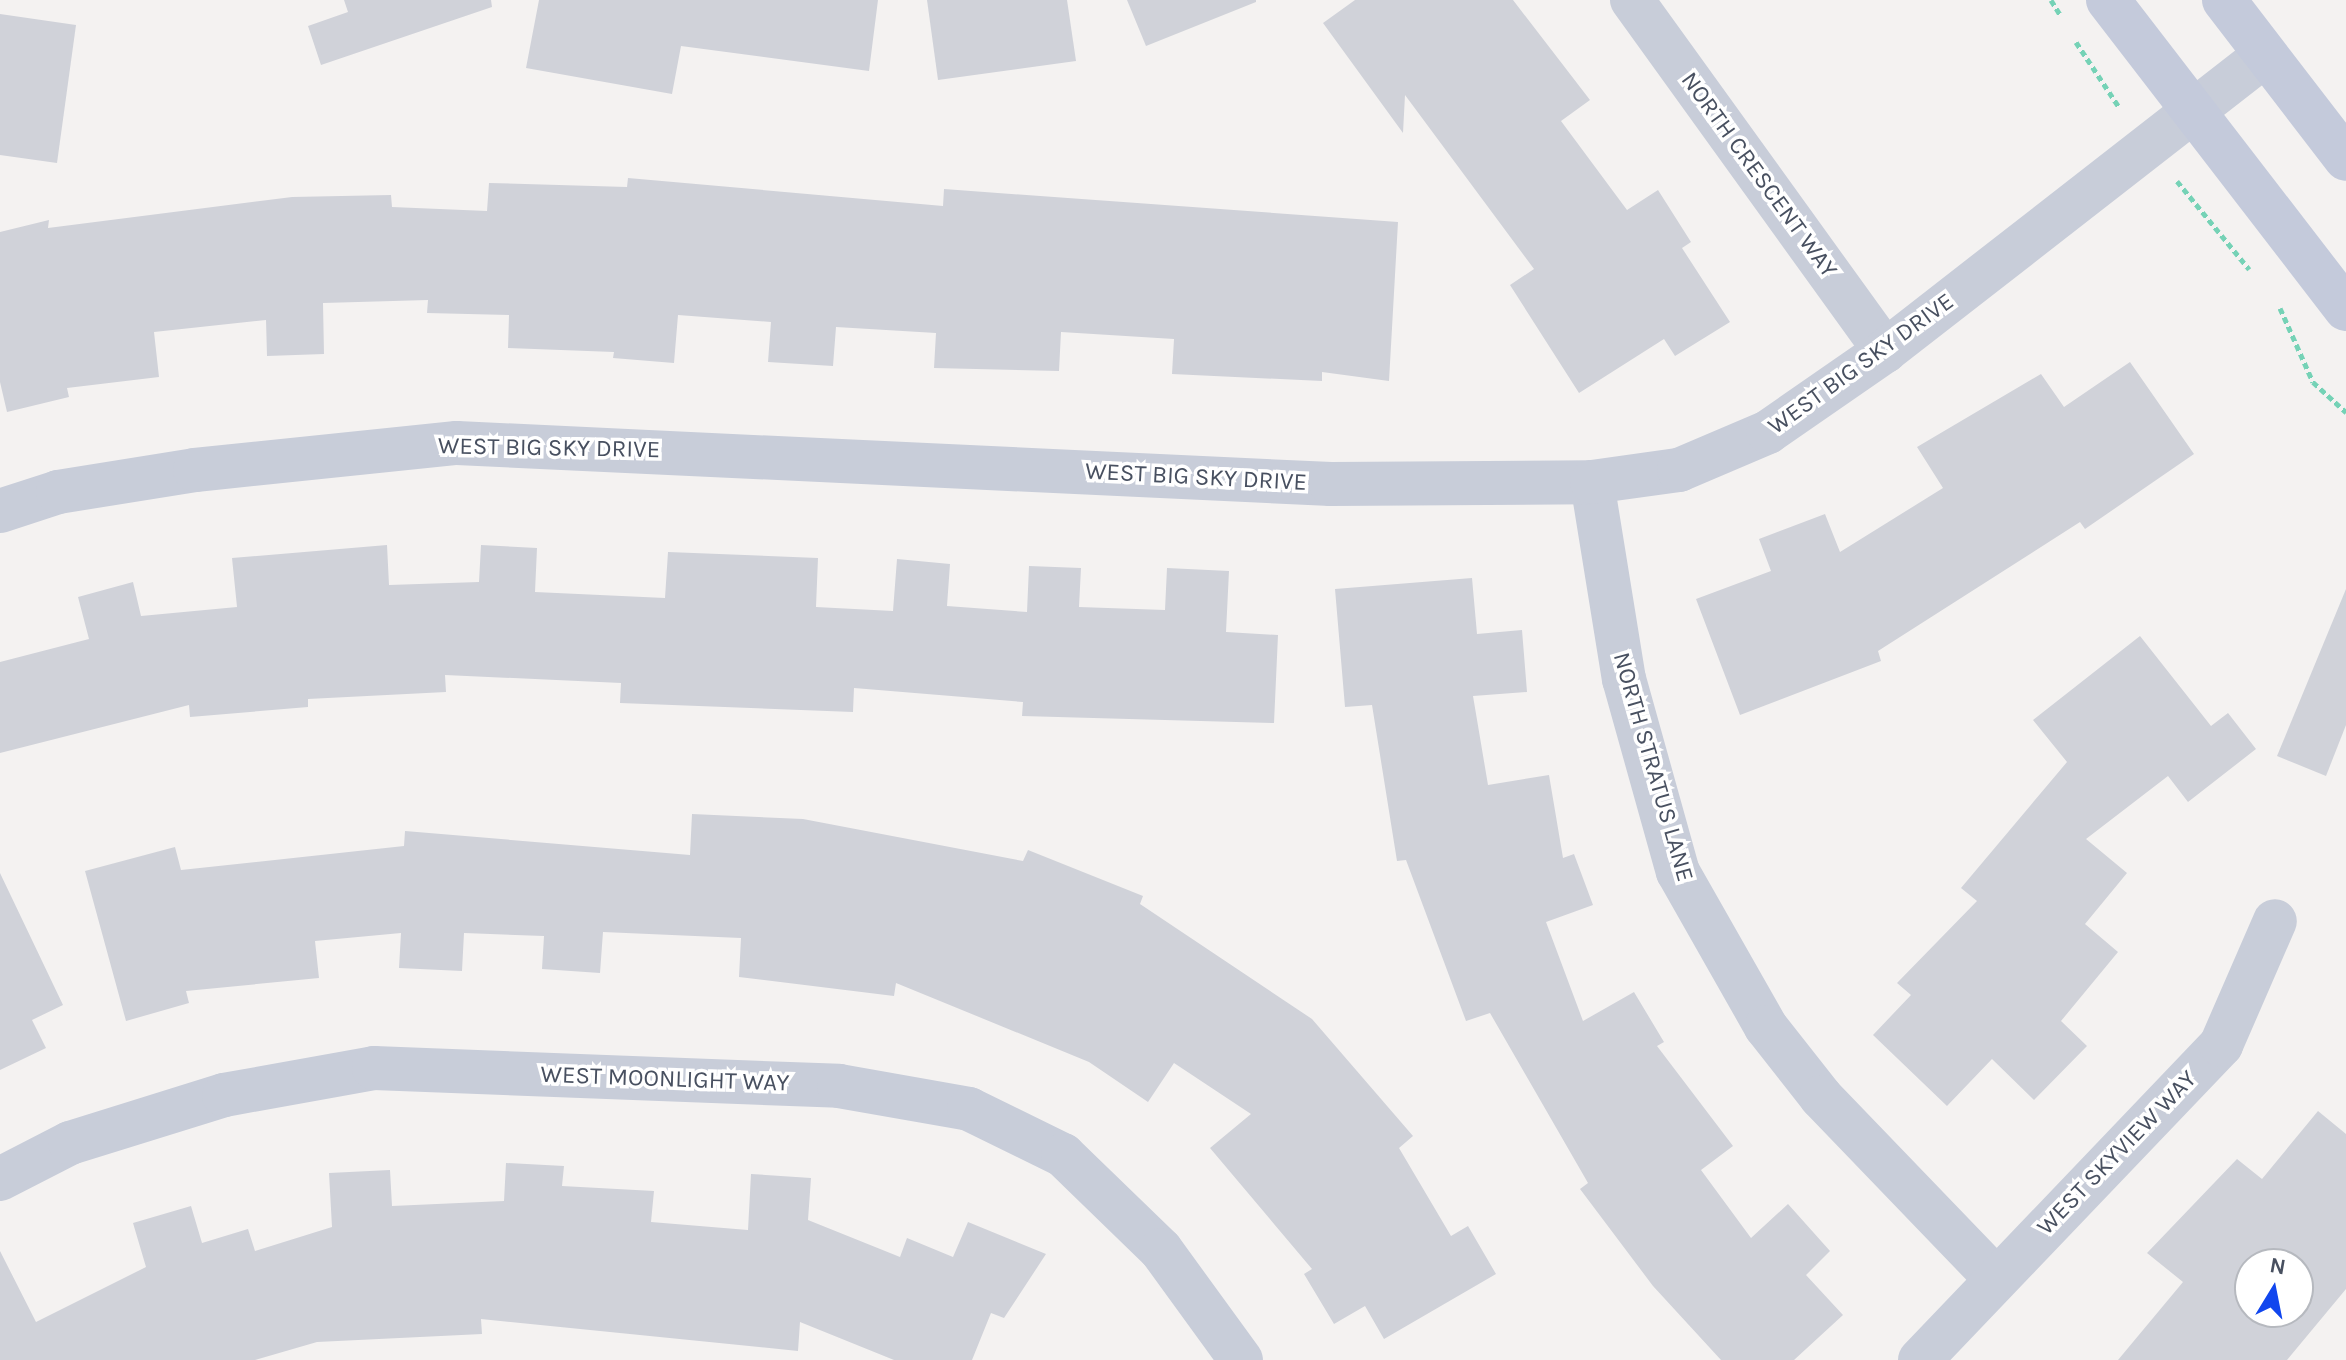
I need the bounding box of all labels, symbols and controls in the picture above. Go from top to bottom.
street label: NORTH CRESCENT WAY [1675,67,1843,283]
street label: WEST BIG SKY DRIVE [1763,287,1959,441]
street label: WEST BIG SKY DRIVE [438,432,660,464]
street label: WEST BIG SKY DRIVE [1084,457,1308,497]
street label: NORTH STRATUS LANE [1606,649,1700,885]
street label: WEST MOONLIGHT WAY [540,1060,790,1098]
street label: WEST SKYVIEW WAY [2031,1065,2203,1241]
north arrow [2234,1248,2314,1328]
text: N [2268,1252,2288,1281]

